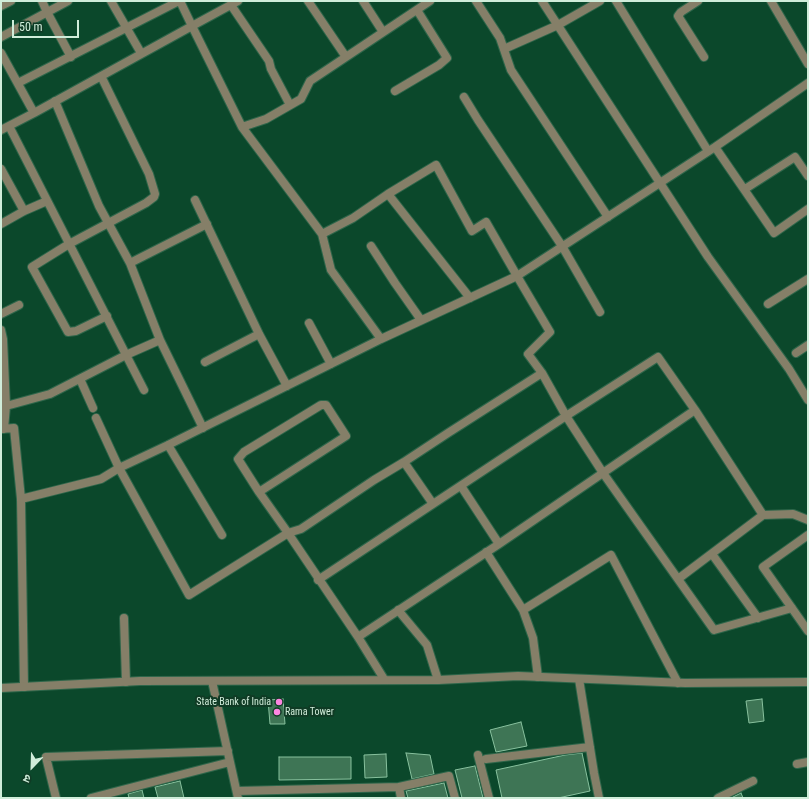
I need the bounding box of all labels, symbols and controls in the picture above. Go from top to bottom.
scale bar [14,12,81,38]
text: 50 m [19,20,43,34]
place label: State Bank of India [196,696,271,708]
marker: State Bank of India [274,697,284,707]
place label: Rama Tower [285,706,334,718]
marker: Rama Tower [272,707,282,717]
north arrow [12,747,52,787]
text: उ [22,771,33,786]

